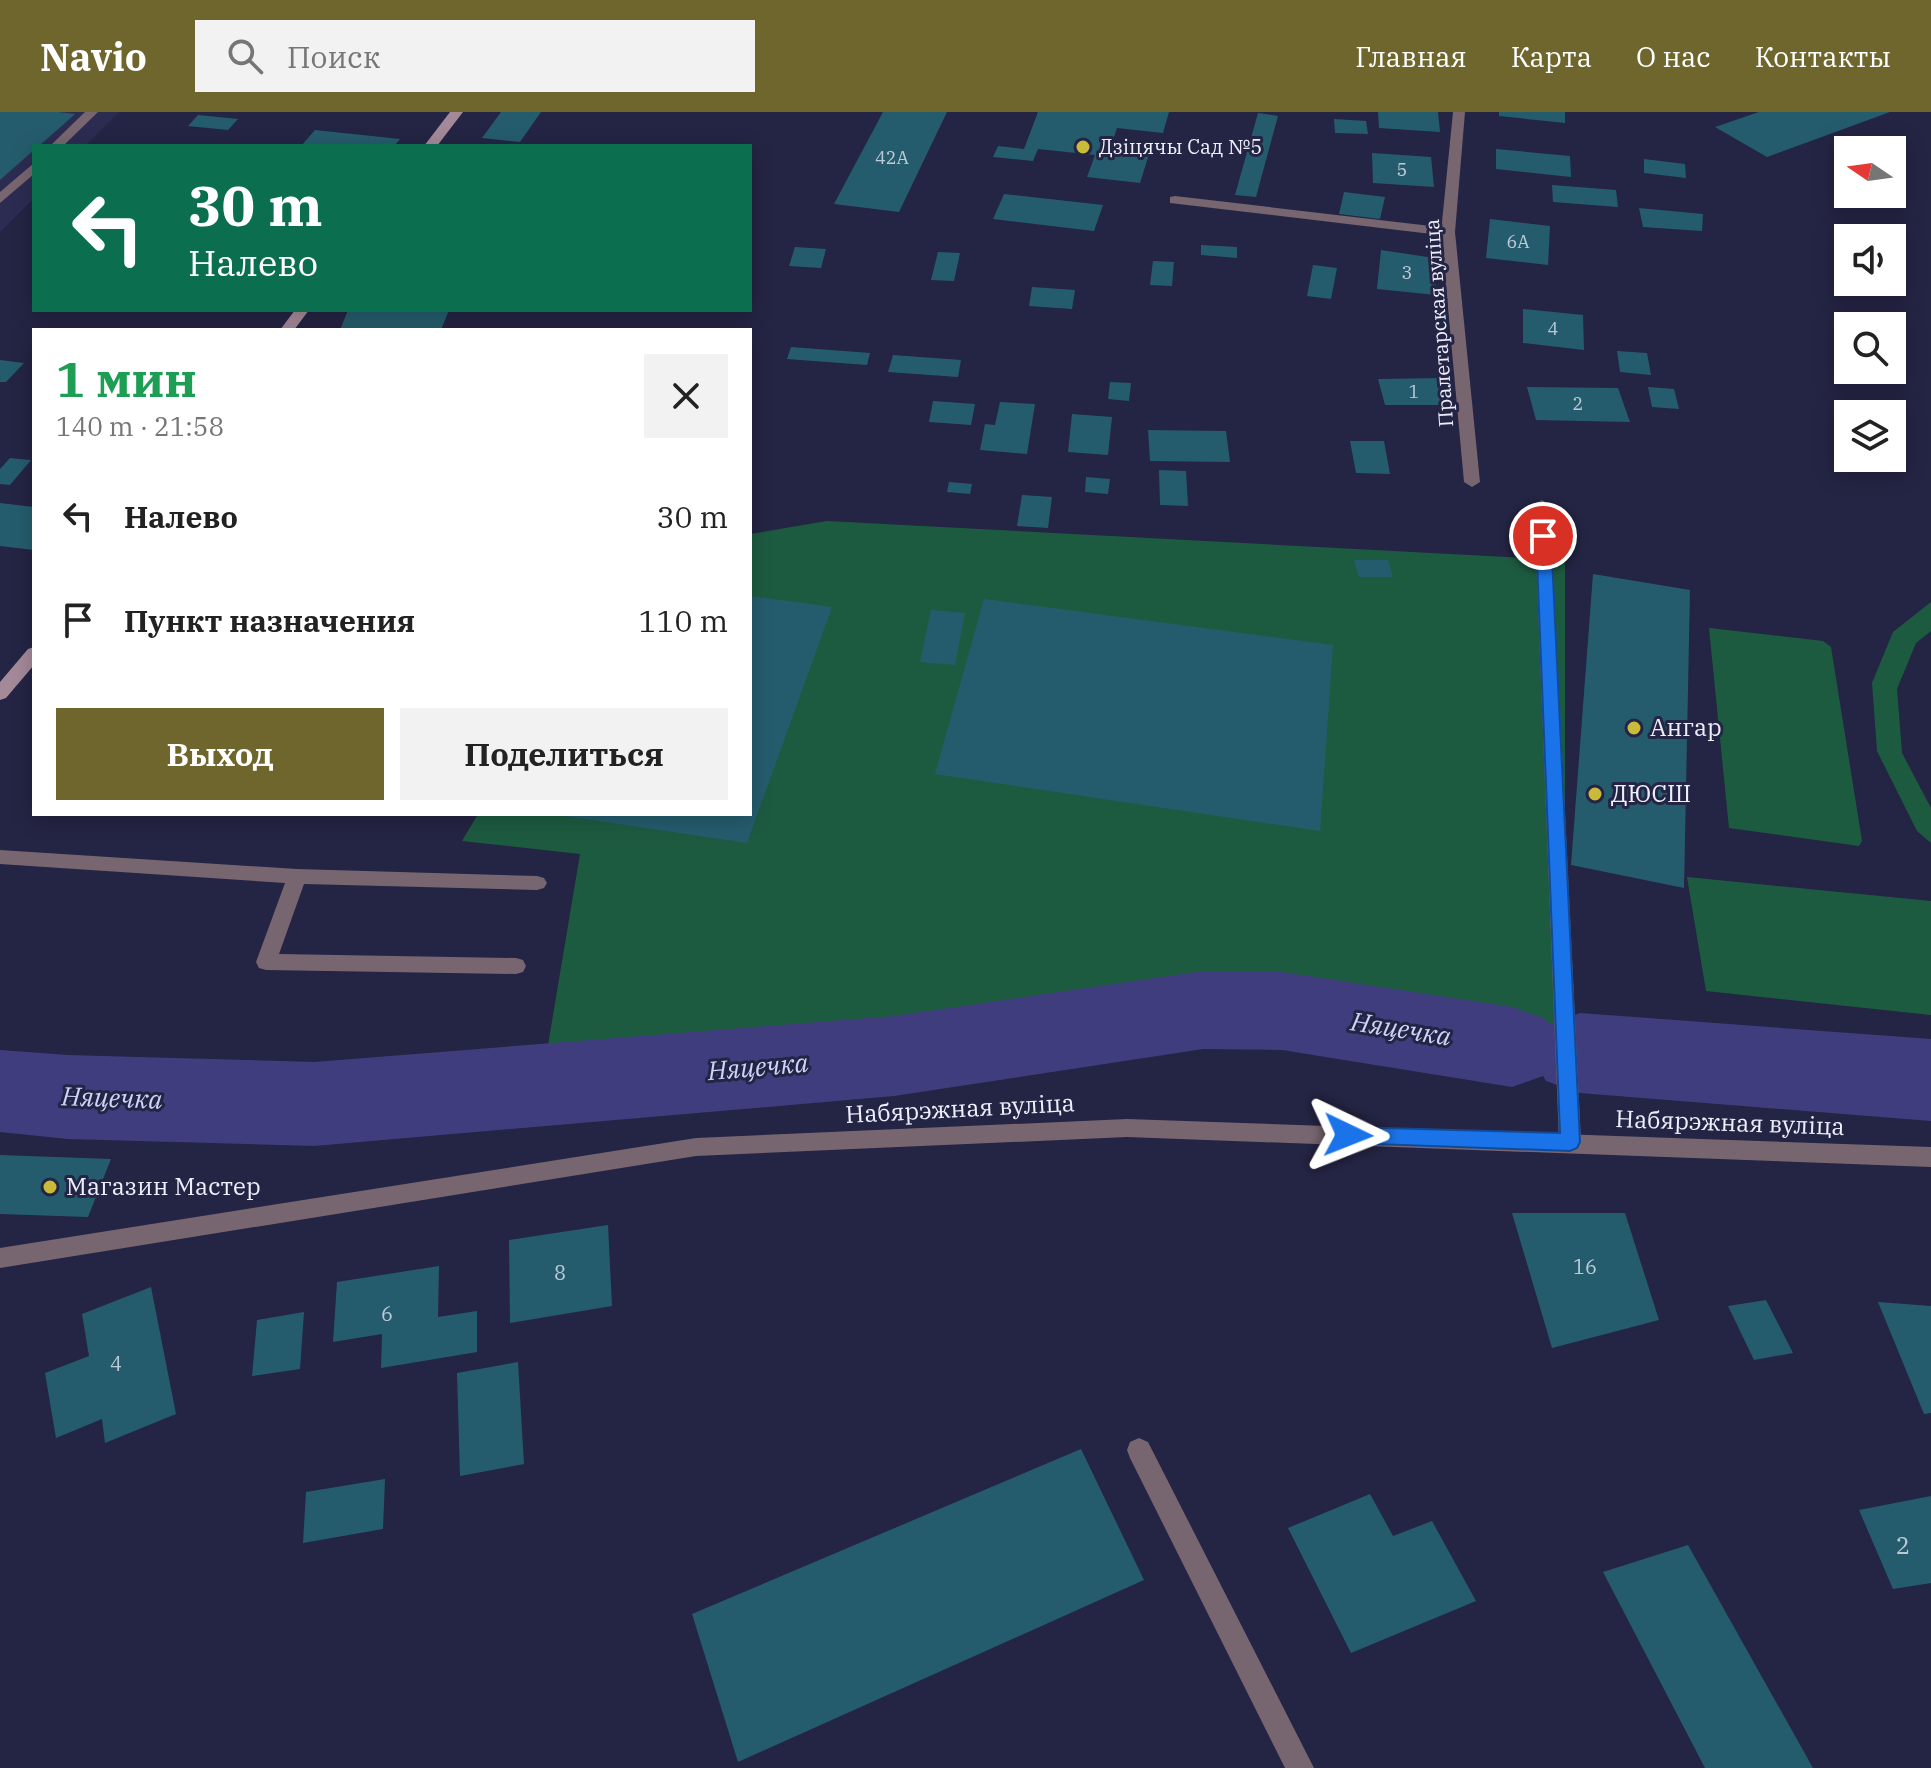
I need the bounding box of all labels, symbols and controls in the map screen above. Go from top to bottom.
search box [195,20,755,92]
text: Navio [40,32,147,81]
icon: search [223,34,267,78]
text: Поиск [287,37,380,76]
text: Главная [1355,38,1467,75]
text: Карта [1511,38,1592,75]
text: О нас [1636,38,1711,75]
text: Контакты [1755,38,1891,75]
place label: Дзіцячы Сад №5 [1099,133,1262,160]
north arrow [1834,136,1906,208]
map controls [1834,136,1906,472]
marker: Дзіцячы Сад №5 [1074,138,1092,156]
house number: 42А [875,146,910,169]
house number: 5 [1397,158,1407,181]
text: 30 m [188,169,323,241]
icon: left [56,176,160,280]
street label: Пралетарская вуліца [1418,218,1459,428]
button: sound [1834,224,1906,296]
house number: 6А [1506,230,1530,253]
text: Налево [188,239,318,286]
house number: 3 [1402,261,1412,284]
button: search [1834,312,1906,384]
house number: 4 [1548,317,1558,340]
text: 1 мин [56,348,197,410]
button: close [644,354,728,438]
house number: 1 [1409,380,1419,403]
house number: 2 [1573,392,1583,415]
button: layers [1834,400,1906,472]
text: 140 m · 21:58 [56,409,224,443]
icon: left [56,494,100,538]
text: Налево [124,497,238,536]
text: 30 m [656,497,728,536]
pin [1509,502,1577,570]
icon: arrive [1521,514,1565,558]
icon: arrive [56,598,100,642]
text: Пункт назначения [124,601,415,640]
text: 110 m [638,601,728,640]
button: Выход [56,708,384,800]
button: Поделиться [400,708,728,800]
place label: Ангар [1650,711,1722,743]
marker: Ангар [1625,719,1643,737]
place label: ДЮСШ [1611,777,1691,809]
marker: ДЮСШ [1586,785,1604,803]
water label: Няцечка [1348,1003,1454,1053]
water label: Няцечка [705,1045,810,1087]
water label: Няцечка [60,1078,163,1116]
street label: Набярэжная вуліца [844,1086,1075,1130]
position arrow [1306,1093,1390,1177]
street label: Набярэжная вуліца [1615,1102,1845,1142]
place label: Магазин Мастер [66,1170,261,1202]
marker: Магазин Мастер [41,1178,59,1196]
house number: 16 [1573,1253,1597,1280]
house number: 8 [554,1259,566,1286]
house number: 6 [381,1300,393,1327]
house number: 4 [110,1350,122,1377]
house number: 2 [1896,1529,1910,1561]

